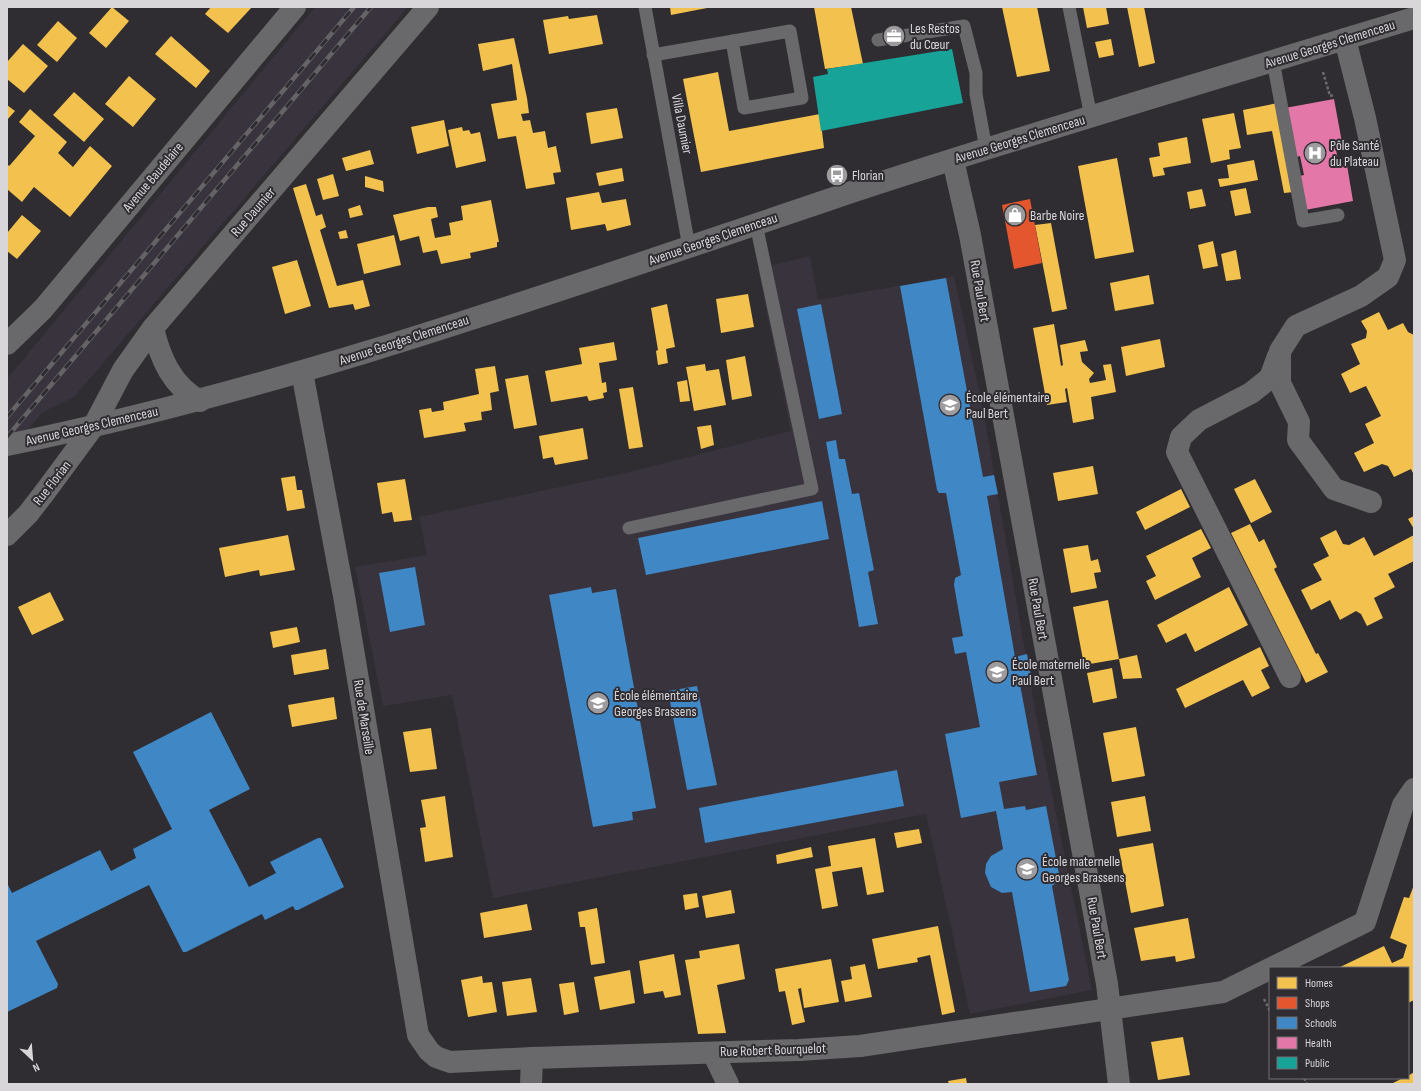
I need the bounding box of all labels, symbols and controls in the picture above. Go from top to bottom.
street label: Avenue Georges Clemenceau [1262,16,1397,72]
place label: Les Restos du Cœur [910,20,960,53]
office icon: Les Restos du Cœur [881,23,907,49]
street label: Villa Daumier [668,92,696,156]
street label: Avenue Georges Clemenceau [952,111,1087,167]
place label: Pôle Santé du Plateau [1330,137,1379,170]
street label: Avenue Baudelaire [118,139,187,216]
hospital icon: Pôle Santé du Plateau [1302,140,1328,166]
bus stop icon: Florian [824,162,850,188]
place label: Florian [852,167,884,184]
street label: Rue Daumier [227,184,279,240]
shop icon: Barbe Noire [1002,202,1028,228]
place label: Barbe Noire [1030,207,1084,224]
street label: Avenue Georges Clemenceau [645,209,780,269]
street label: Rue Paul Bert [966,259,994,323]
street label: Avenue Georges Clemenceau [336,311,471,369]
place label: École élémentaire Paul Bert [966,389,1050,422]
school or university icon: École élémentaire Paul Bert [937,392,963,418]
street label: Avenue Georges Clemenceau [23,403,160,450]
street label: Rue Florian [29,457,75,509]
street label: Rue Paul Bert [1024,577,1052,641]
place label: École maternelle Paul Bert [1012,656,1090,689]
school or university icon: École maternelle Paul Bert [984,659,1010,685]
street label: Rue de Marseille [350,678,378,756]
place label: École élémentaire Georges Brassens [614,687,698,720]
school or university icon: École élémentaire Georges Brassens [585,690,611,716]
place label: École maternelle Georges Brassens [1042,853,1124,886]
school or university icon: École maternelle Georges Brassens [1014,856,1040,882]
street label: Rue Paul Bert [1083,896,1111,960]
legend [1269,967,1409,1079]
text: Homes [1305,976,1333,991]
text: Shops [1305,996,1330,1011]
text: Schools [1305,1016,1337,1031]
text: Health [1305,1036,1332,1051]
north arrow [12,1039,52,1079]
street label: Rue Robert Bourquelot [720,1040,826,1060]
text: Public [1305,1056,1330,1071]
text: N [31,1060,42,1075]

